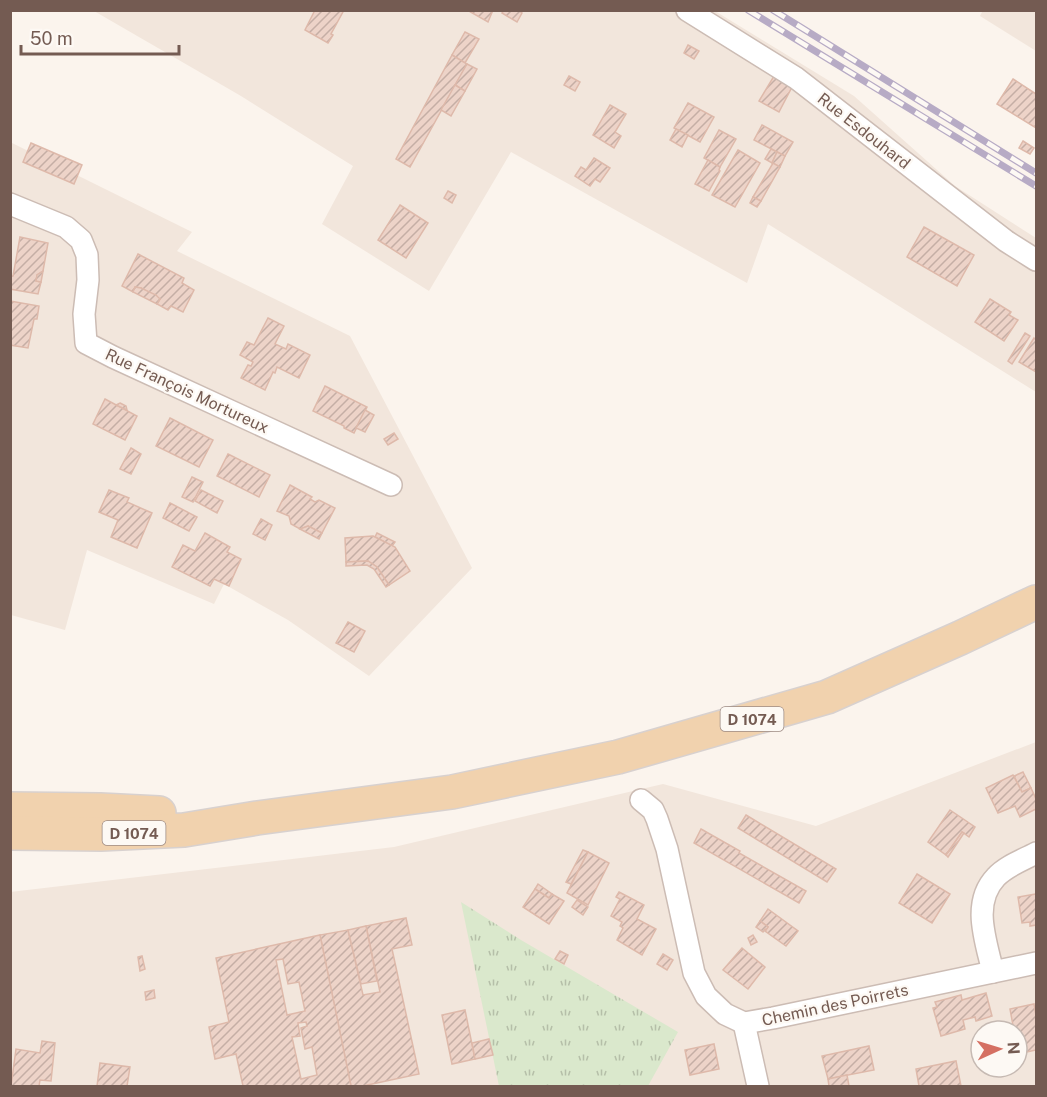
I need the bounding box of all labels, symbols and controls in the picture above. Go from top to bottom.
scale bar [21,18,178,56]
text: 50 m [30,28,73,49]
street label: Rue Esdouhard [814,89,914,173]
street label: Rue François Mortureux [102,345,272,437]
road number: D 1074 [720,707,783,731]
road number: D 1074 [102,821,166,845]
street label: Chemin des Poirrets [760,980,910,1030]
north arrow [969,1019,1029,1079]
text: N [1004,1041,1023,1055]

